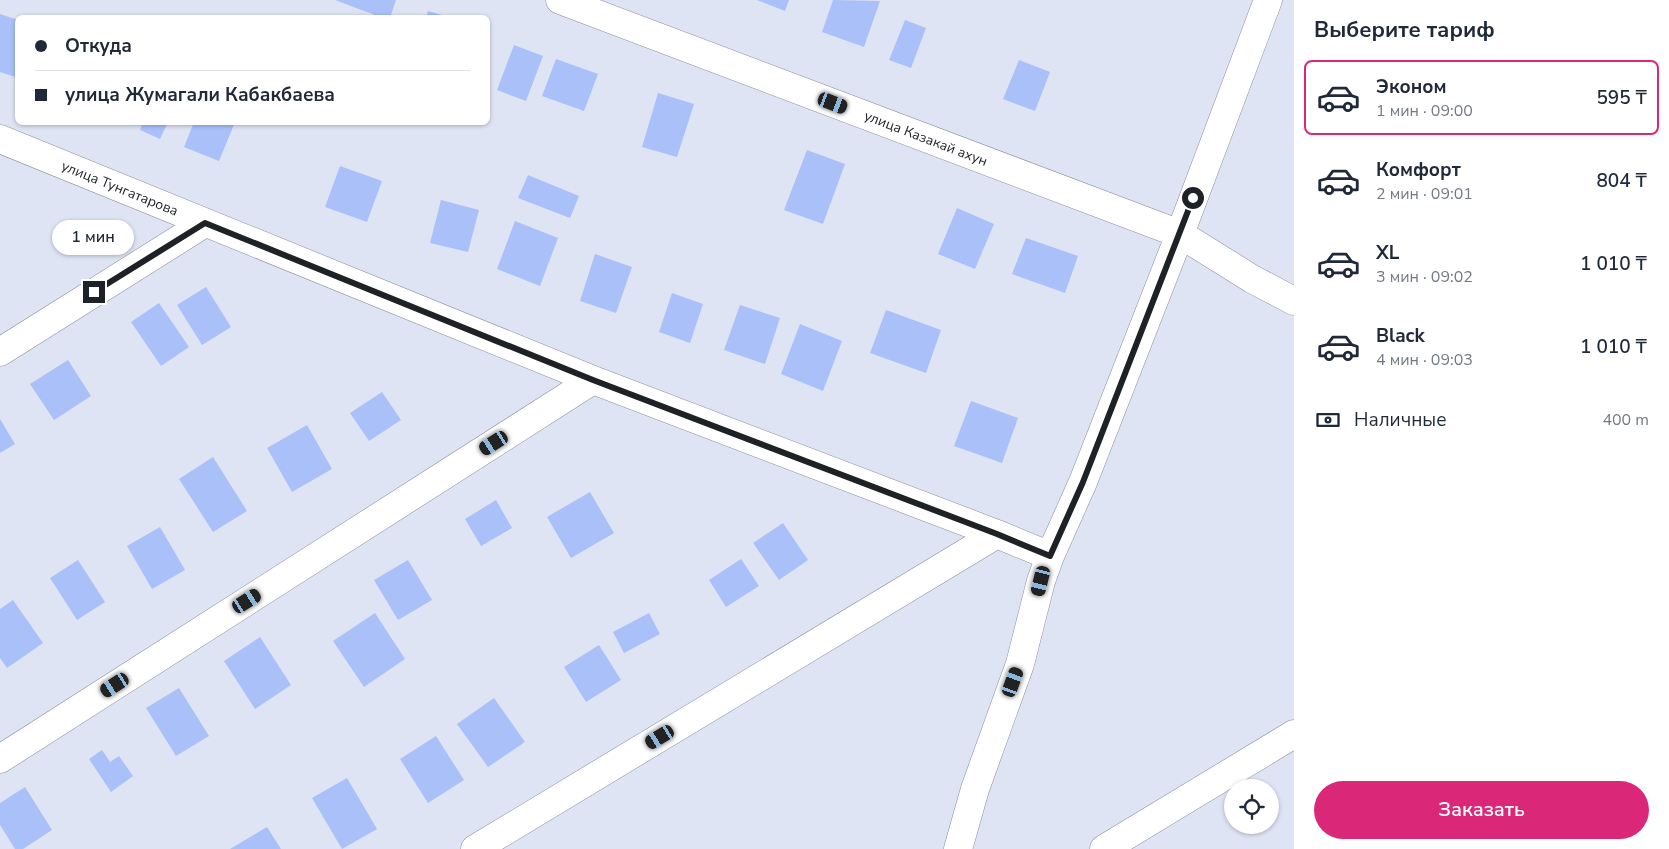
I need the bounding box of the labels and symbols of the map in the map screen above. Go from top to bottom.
car [816,91,849,115]
street label: улица Казакай ахун [861,106,990,171]
street label: улица Тунгатарова [59,156,181,221]
route start [1182,187,1204,209]
callout: 1 мин [53,220,135,254]
route end [83,281,105,303]
car [477,429,510,457]
car [1030,565,1051,597]
car [230,587,263,615]
car [1000,665,1025,699]
car [98,671,131,699]
car [643,723,676,751]

